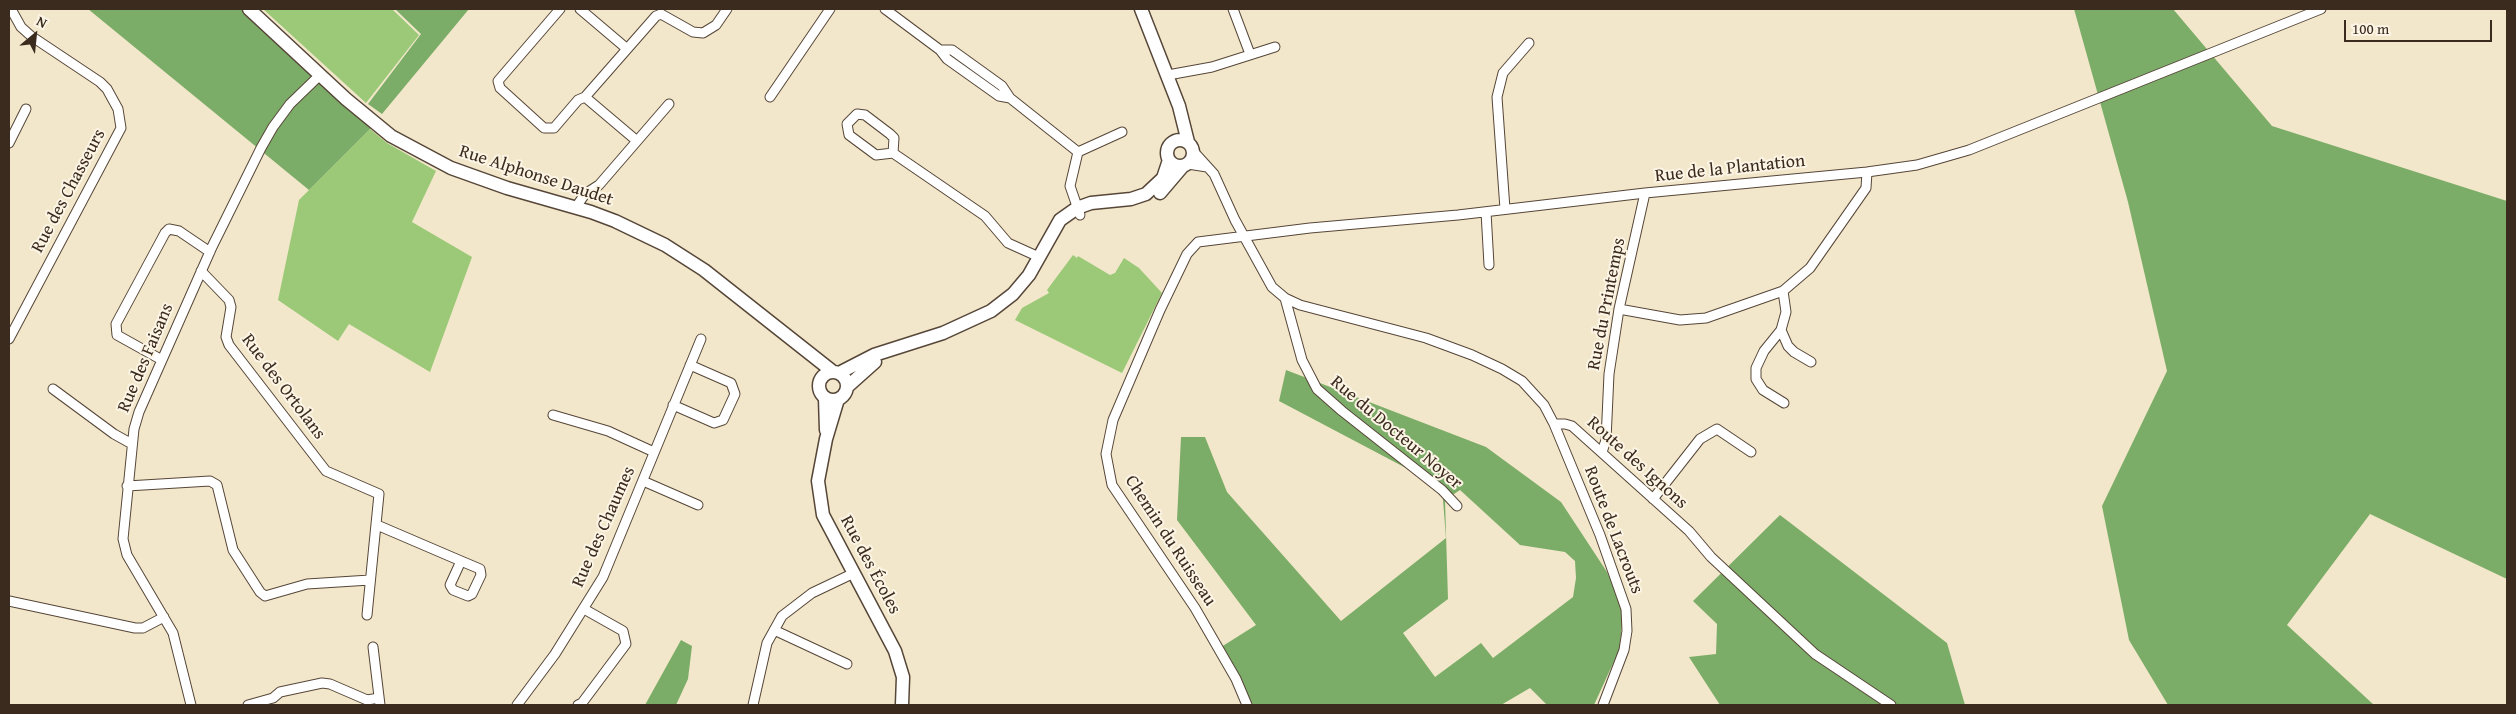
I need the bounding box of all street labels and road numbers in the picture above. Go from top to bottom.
street label: Rue des Chasseurs [27,125,111,257]
street label: Rue Alphonse Daudet [456,141,616,211]
street label: Rue de la Plantation [1654,150,1806,188]
street label: Rue du Printemps [1584,236,1630,372]
street label: Rue des Faisans [113,300,179,416]
street label: Rue des Ortolans [236,330,330,444]
street label: Rue du Docteur Noyer [1326,372,1466,494]
street label: Route des Ignons [1582,412,1692,514]
street label: Rue des Chaumes [568,463,640,591]
street label: Route de Lacrouts [1579,463,1647,597]
street label: Chemin du Ruisseau [1120,472,1220,610]
street label: Rue des Écoles [835,512,905,618]

